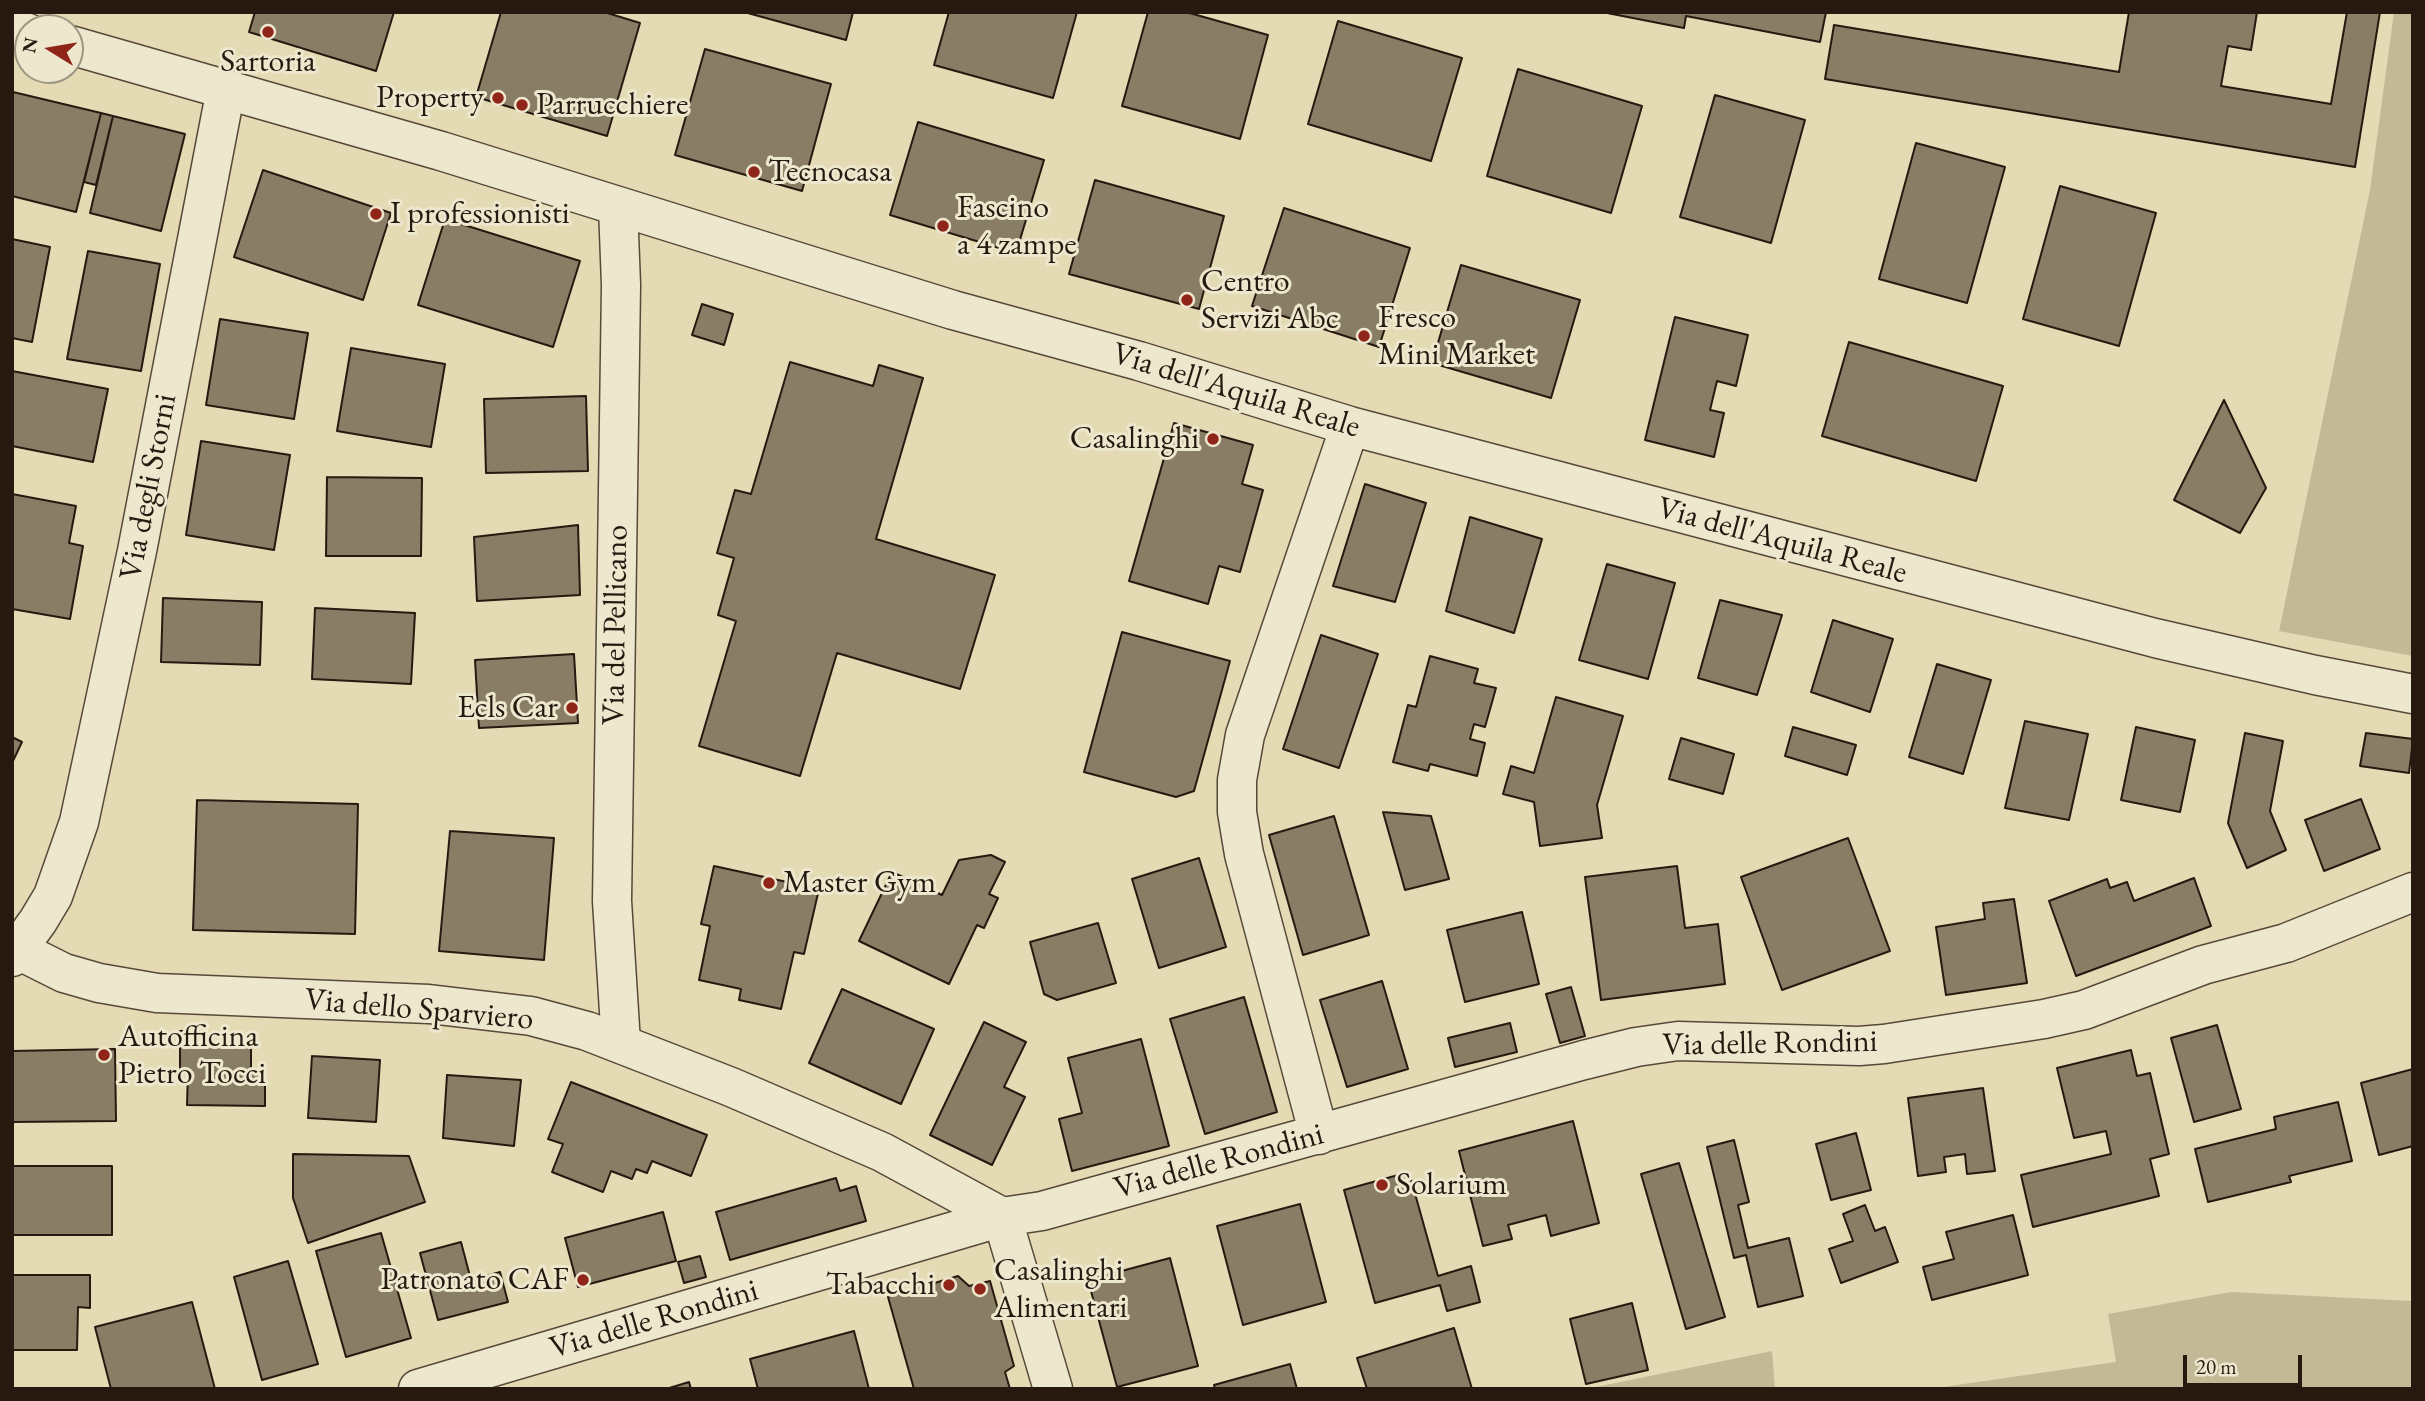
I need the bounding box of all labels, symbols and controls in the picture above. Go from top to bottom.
north arrow [14,14,84,84]
marker: Sartoria [260,24,276,40]
text: N [16,35,44,55]
place label: Sartoria [220,43,316,81]
place label: Property [376,79,484,117]
place label: Parrucchiere [536,86,688,124]
marker: Property [490,90,506,106]
marker: Parrucchiere [514,97,530,113]
place label: Tecnocasa [768,153,892,191]
marker: Tecnocasa [746,164,762,180]
place label: Fascino a 4 zampe [957,189,1077,264]
place label: I professionisti [390,195,570,233]
marker: I professionisti [368,206,384,222]
marker: Fascino a 4 zampe [935,218,951,234]
place label: Centro Servizi Abc [1201,263,1339,338]
marker: Centro Servizi Abc [1179,292,1195,308]
place label: Fresco Mini Market [1378,299,1535,374]
marker: Fresco Mini Market [1356,328,1372,344]
street label: Via dell'Aquila Reale [1108,335,1364,447]
street label: Via degli Storni [112,391,186,583]
place label: Casalinghi [1070,420,1199,458]
marker: Casalinghi [1205,431,1221,447]
street label: Via dell'Aquila Reale [1653,489,1911,593]
street label: Via del Pellicano [595,524,637,726]
place label: Ecls Car [457,689,558,727]
marker: Ecls Car [564,700,580,716]
place label: Master Gym [783,864,936,902]
marker: Master Gym [761,875,777,891]
street label: Via dello Sparviero [303,981,535,1039]
place label: Autofficina Pietro Tocci [118,1018,266,1093]
street label: Via delle Rondini [1662,1023,1878,1065]
marker: Autofficina Pietro Tocci [96,1047,112,1063]
street label: Via delle Rondini [1110,1116,1328,1208]
place label: Solarium [1396,1166,1507,1204]
marker: Solarium [1374,1177,1390,1193]
place label: Casalinghi Alimentari [994,1252,1127,1327]
place label: Patronato CAF [380,1261,569,1299]
place label: Tabacchi [826,1266,935,1304]
street label: Via delle Rondini [545,1272,763,1368]
marker: Patronato CAF [575,1272,591,1288]
marker: Tabacchi [941,1277,957,1293]
marker: Casalinghi Alimentari [972,1281,988,1297]
scale bar [2187,1342,2306,1386]
text: 20 m [2196,1353,2237,1380]

